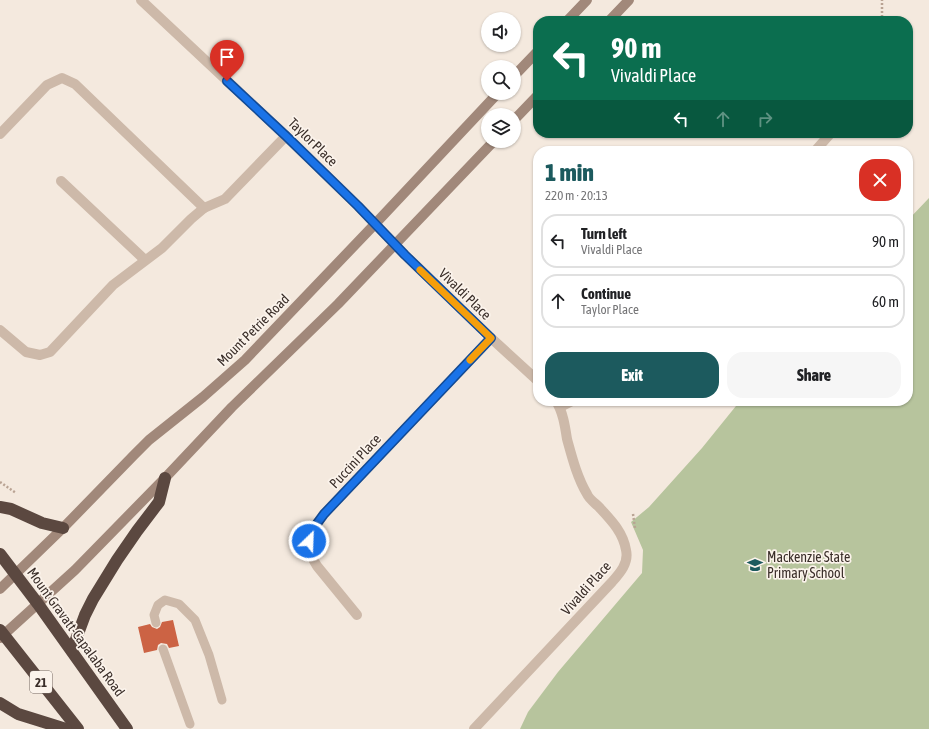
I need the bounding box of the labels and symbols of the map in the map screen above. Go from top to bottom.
pin [210,40,244,81]
street label: Taylor Place [285,115,341,169]
street label: Vivaldi Place [436,265,494,323]
street label: Mount Petrie Road [214,291,292,369]
street label: Puccini Place [326,431,384,491]
position arrow [288,520,330,562]
place label: Mackenzie State Primary School [767,549,850,581]
school or university icon: Mackenzie State Primary School [746,556,764,574]
street label: Vivaldi Place [558,558,614,618]
street label: Mount Gravatt-Capalaba Road [24,565,128,699]
road number: 21 [30,671,52,693]

